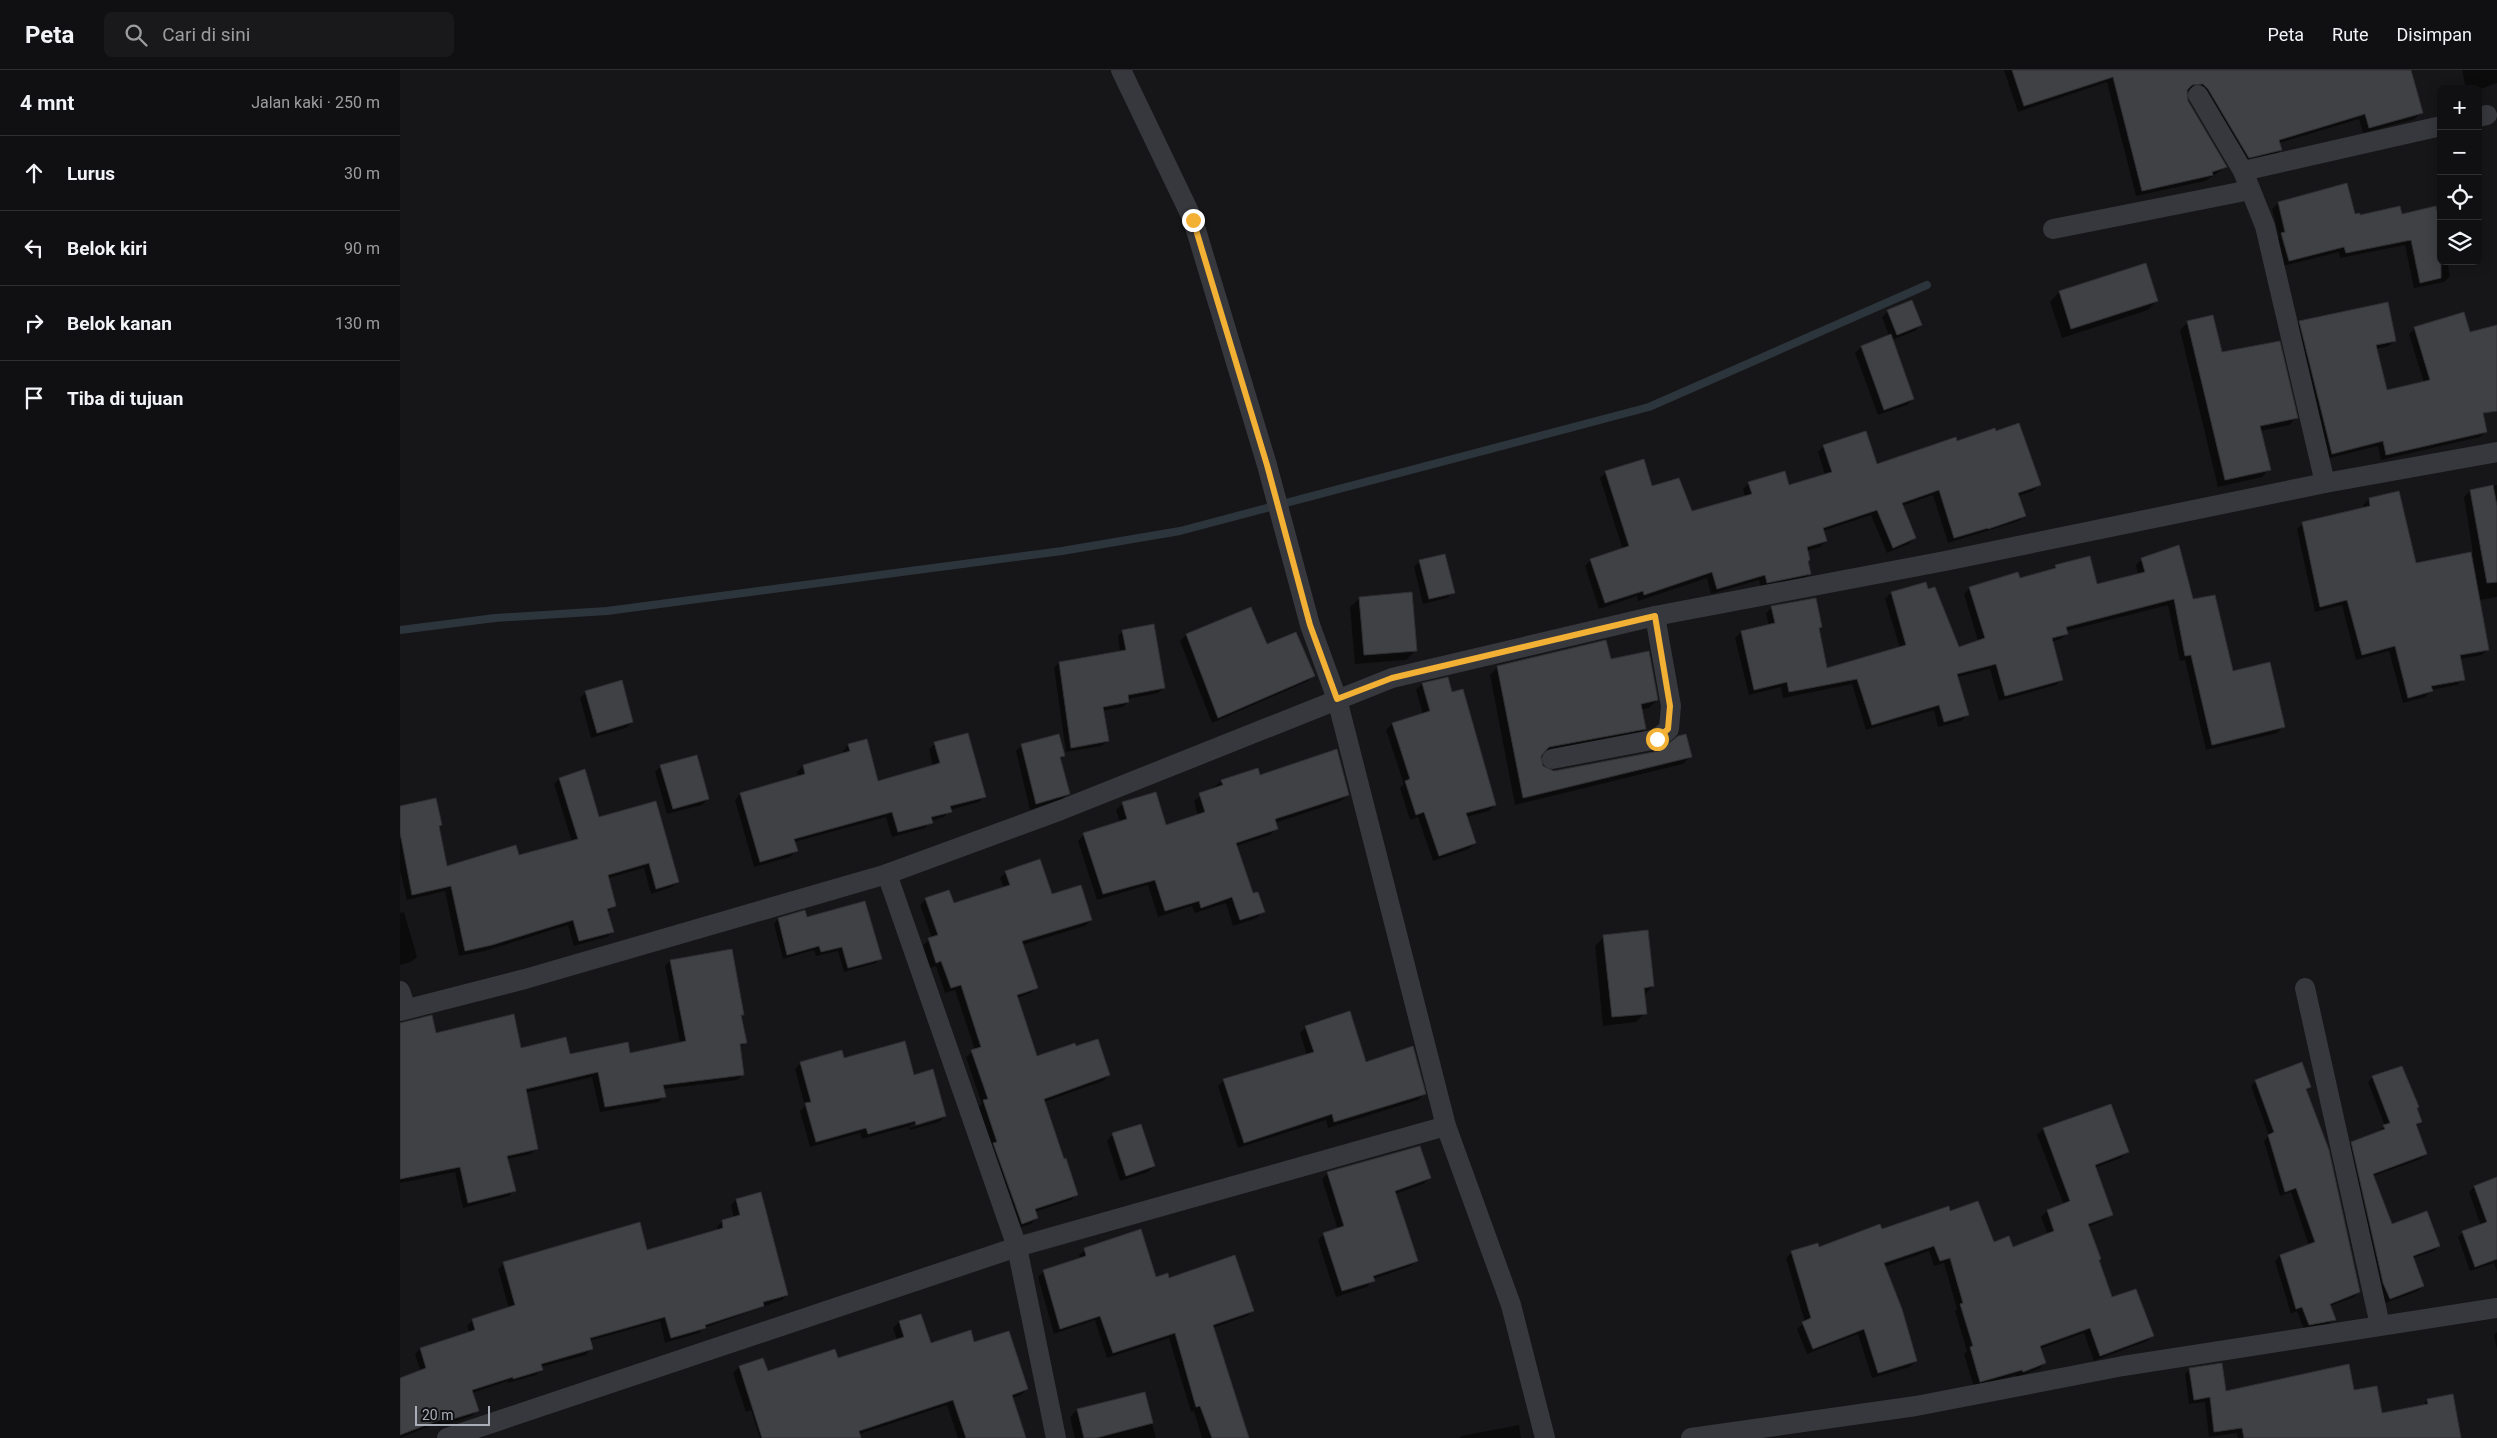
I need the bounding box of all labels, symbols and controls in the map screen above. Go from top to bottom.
search box [104,12,454,57]
text: Peta [25,21,74,49]
icon: search [122,21,150,49]
text: Cari di sini [162,23,250,46]
text: Peta [2268,24,2304,45]
text: Rute [2332,24,2369,45]
text: Disimpan [2397,24,2472,45]
map controls [2437,85,2482,265]
button: + [2437,85,2482,130]
text: 4 mnt [20,91,74,115]
text: Jalan kaki · 250 m [251,93,380,112]
button: − [2437,130,2482,175]
icon: ahead [20,159,48,187]
text: Lurus [67,162,115,185]
text: 30 m [344,164,380,183]
button: locate [2437,175,2482,220]
route end [1182,209,1205,232]
button: layers [2437,220,2482,265]
icon: left [20,234,48,262]
text: Belok kiri [67,237,147,260]
text: 90 m [344,239,380,258]
icon: right [20,309,48,337]
text: Belok kanan [67,312,172,335]
text: 130 m [335,314,380,333]
icon: arrive [20,384,48,412]
text: Tiba di tujuan [67,387,183,410]
route start [1646,728,1669,751]
scale bar [415,1403,490,1426]
text: 20 m [422,1407,454,1423]

